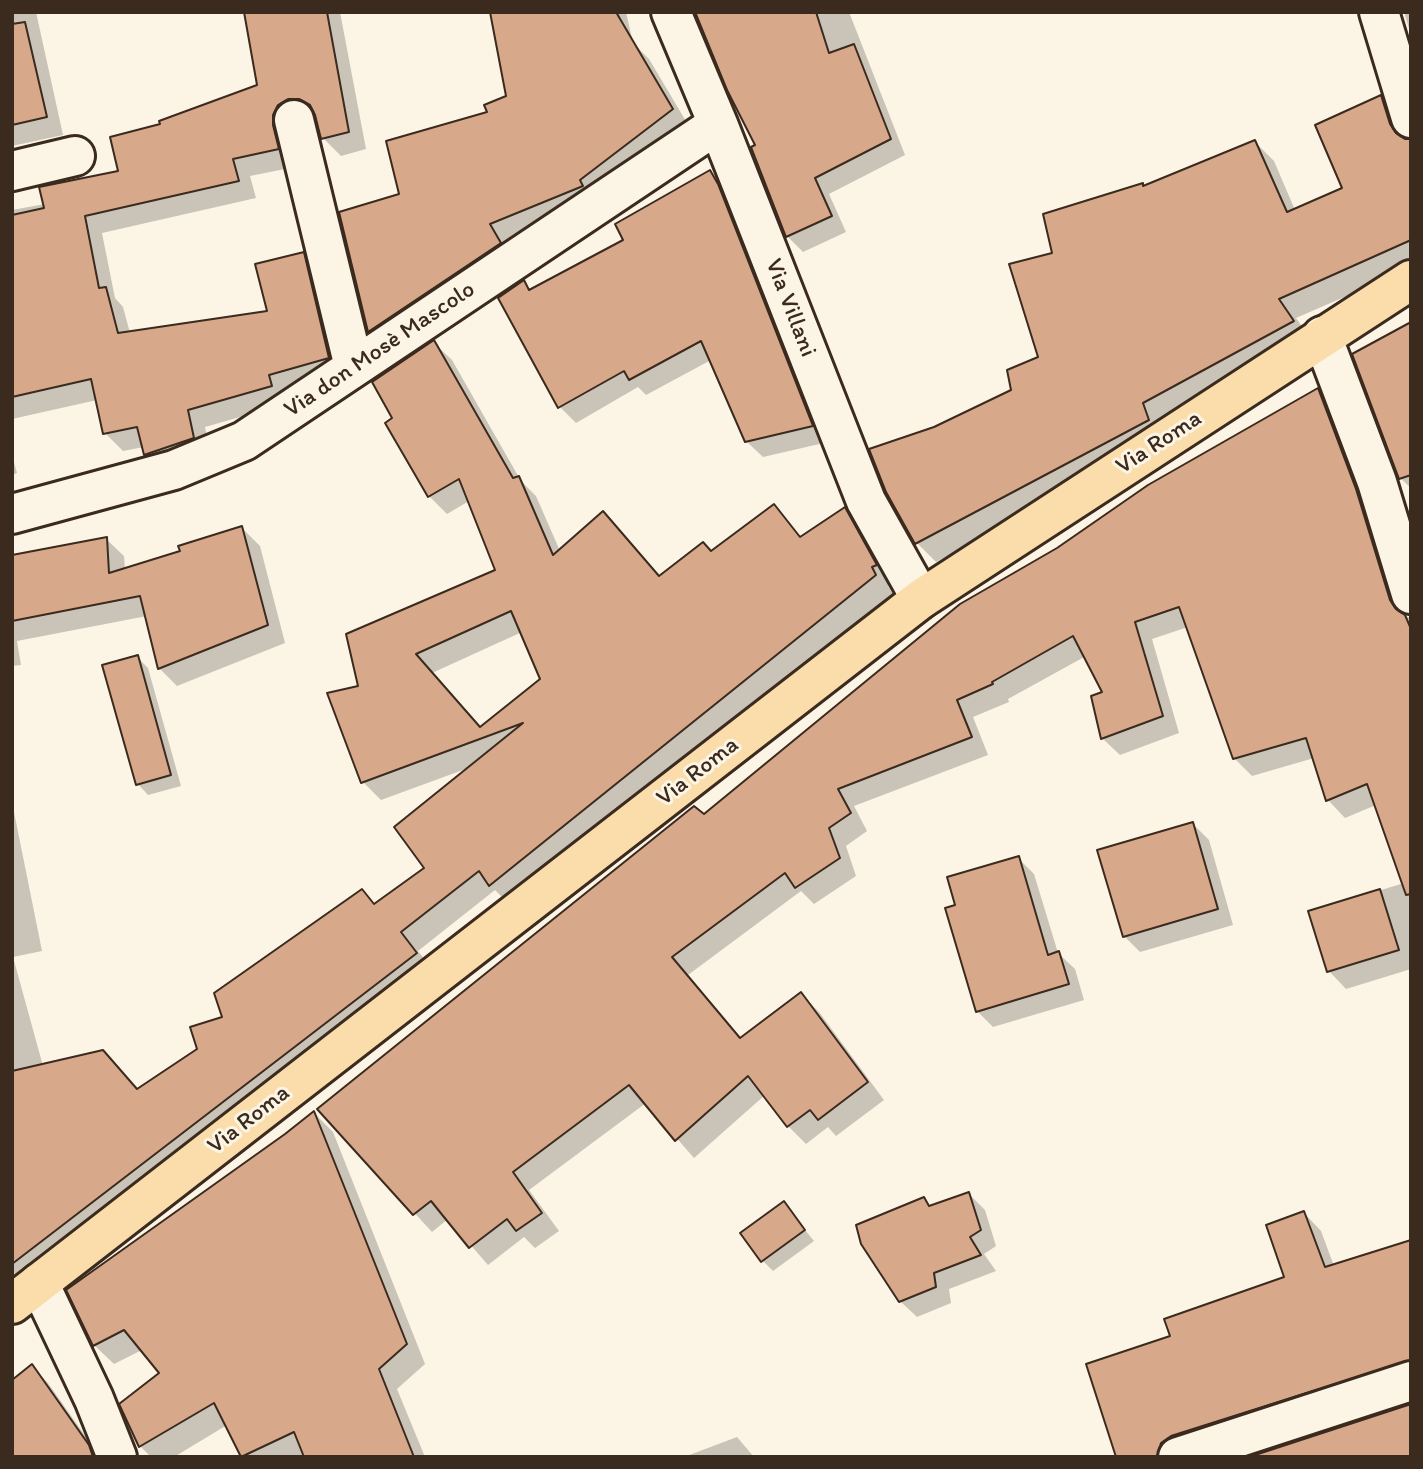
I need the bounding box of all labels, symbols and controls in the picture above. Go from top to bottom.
street label: Via Villani [758,255,822,361]
street label: Via don Mosè Mascolo [279,275,481,425]
street label: Via Roma [1111,405,1207,481]
street label: Via Roma [651,731,745,813]
street label: Via Roma [202,1079,296,1161]

